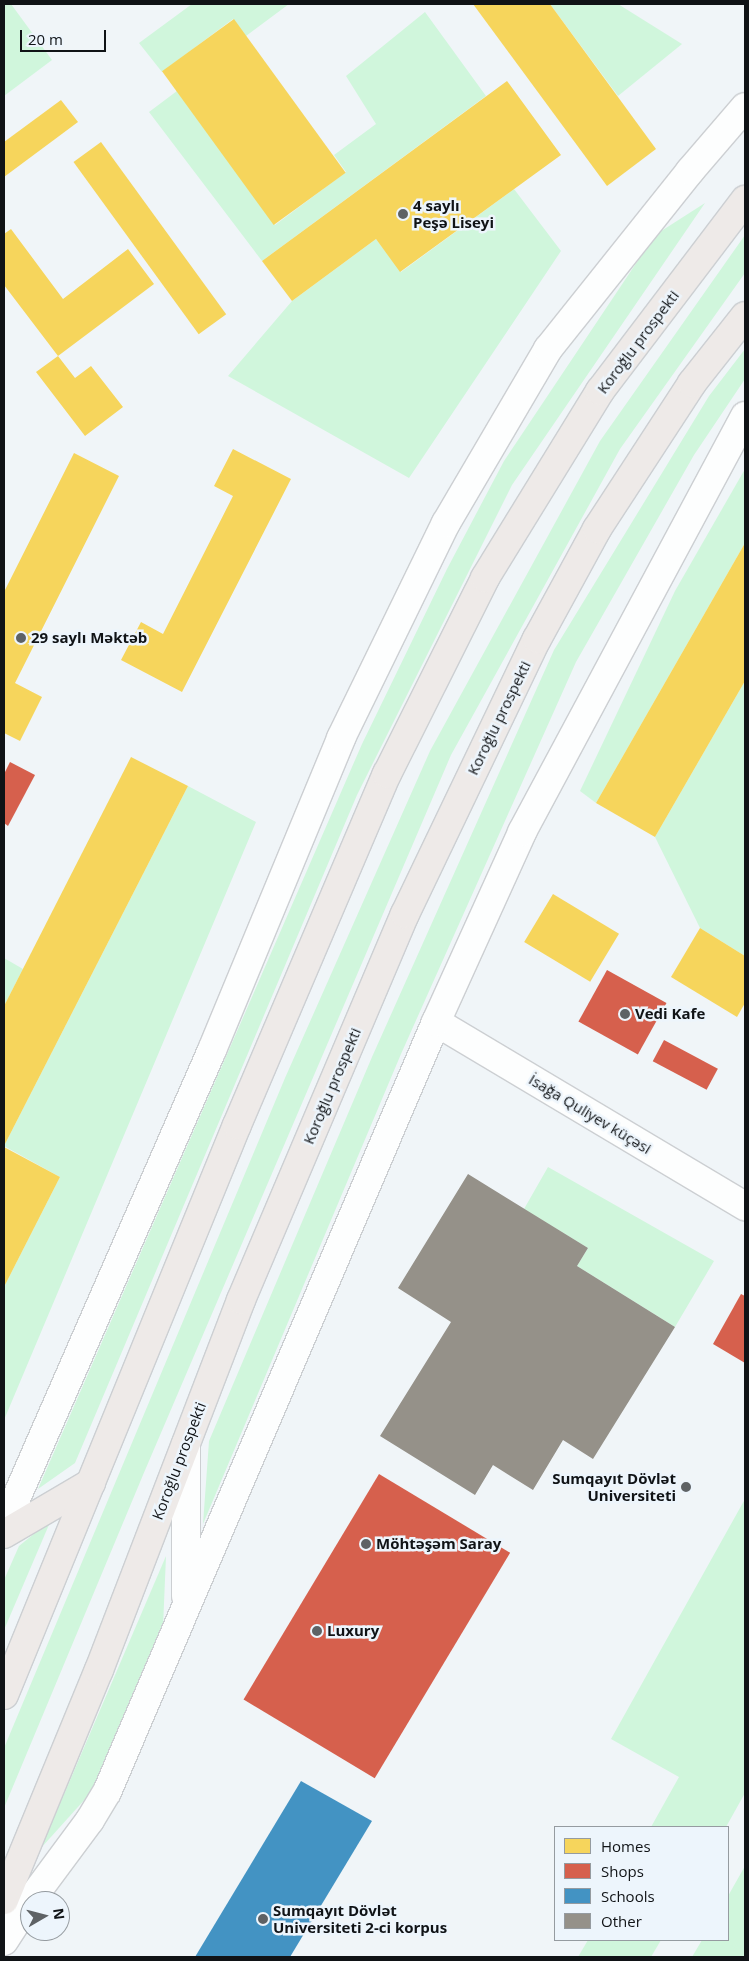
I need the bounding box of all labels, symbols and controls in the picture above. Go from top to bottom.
scale bar [22,20,109,52]
text: 20 m [28,29,63,49]
place label: 4 saylı Peşə Liseyi [413,196,494,231]
marker: 4 saylı Peşə Liseyi [397,208,409,220]
street label: Koroğlu prospekti [593,287,683,397]
place label: 29 saylı Məktəb [31,629,147,647]
marker: 29 saylı Məktəb [15,632,27,644]
street label: Koroğlu prospekti [464,658,534,778]
place label: Vedi Kafe [635,1005,705,1023]
marker: Vedi Kafe [619,1008,631,1020]
street label: Koroğlu prospekti [299,1025,365,1147]
street label: İsağa Quliyev küçəsi [526,1070,654,1158]
street label: Koroğlu prospekti [148,1400,210,1522]
place label: Sumqayıt Dövlət Universiteti [552,1469,676,1504]
marker: Sumqayıt Dövlət Universiteti [680,1481,692,1493]
place label: Möhtəşəm Saray [376,1535,501,1553]
marker: Möhtəşəm Saray [360,1538,372,1550]
place label: Luxury [327,1622,379,1640]
marker: Luxury [311,1625,323,1637]
legend [554,1826,729,1941]
text: Homes [601,1836,651,1856]
text: Shops [601,1861,644,1881]
text: Schools [601,1886,655,1906]
north arrow [20,1891,70,1941]
place label: Sumqayıt Dövlət Universiteti 2-ci korpus [273,1901,447,1936]
text: N [49,1907,70,1921]
text: Other [601,1911,642,1931]
marker: Sumqayıt Dövlət Universiteti 2-ci korpus [257,1913,269,1925]

